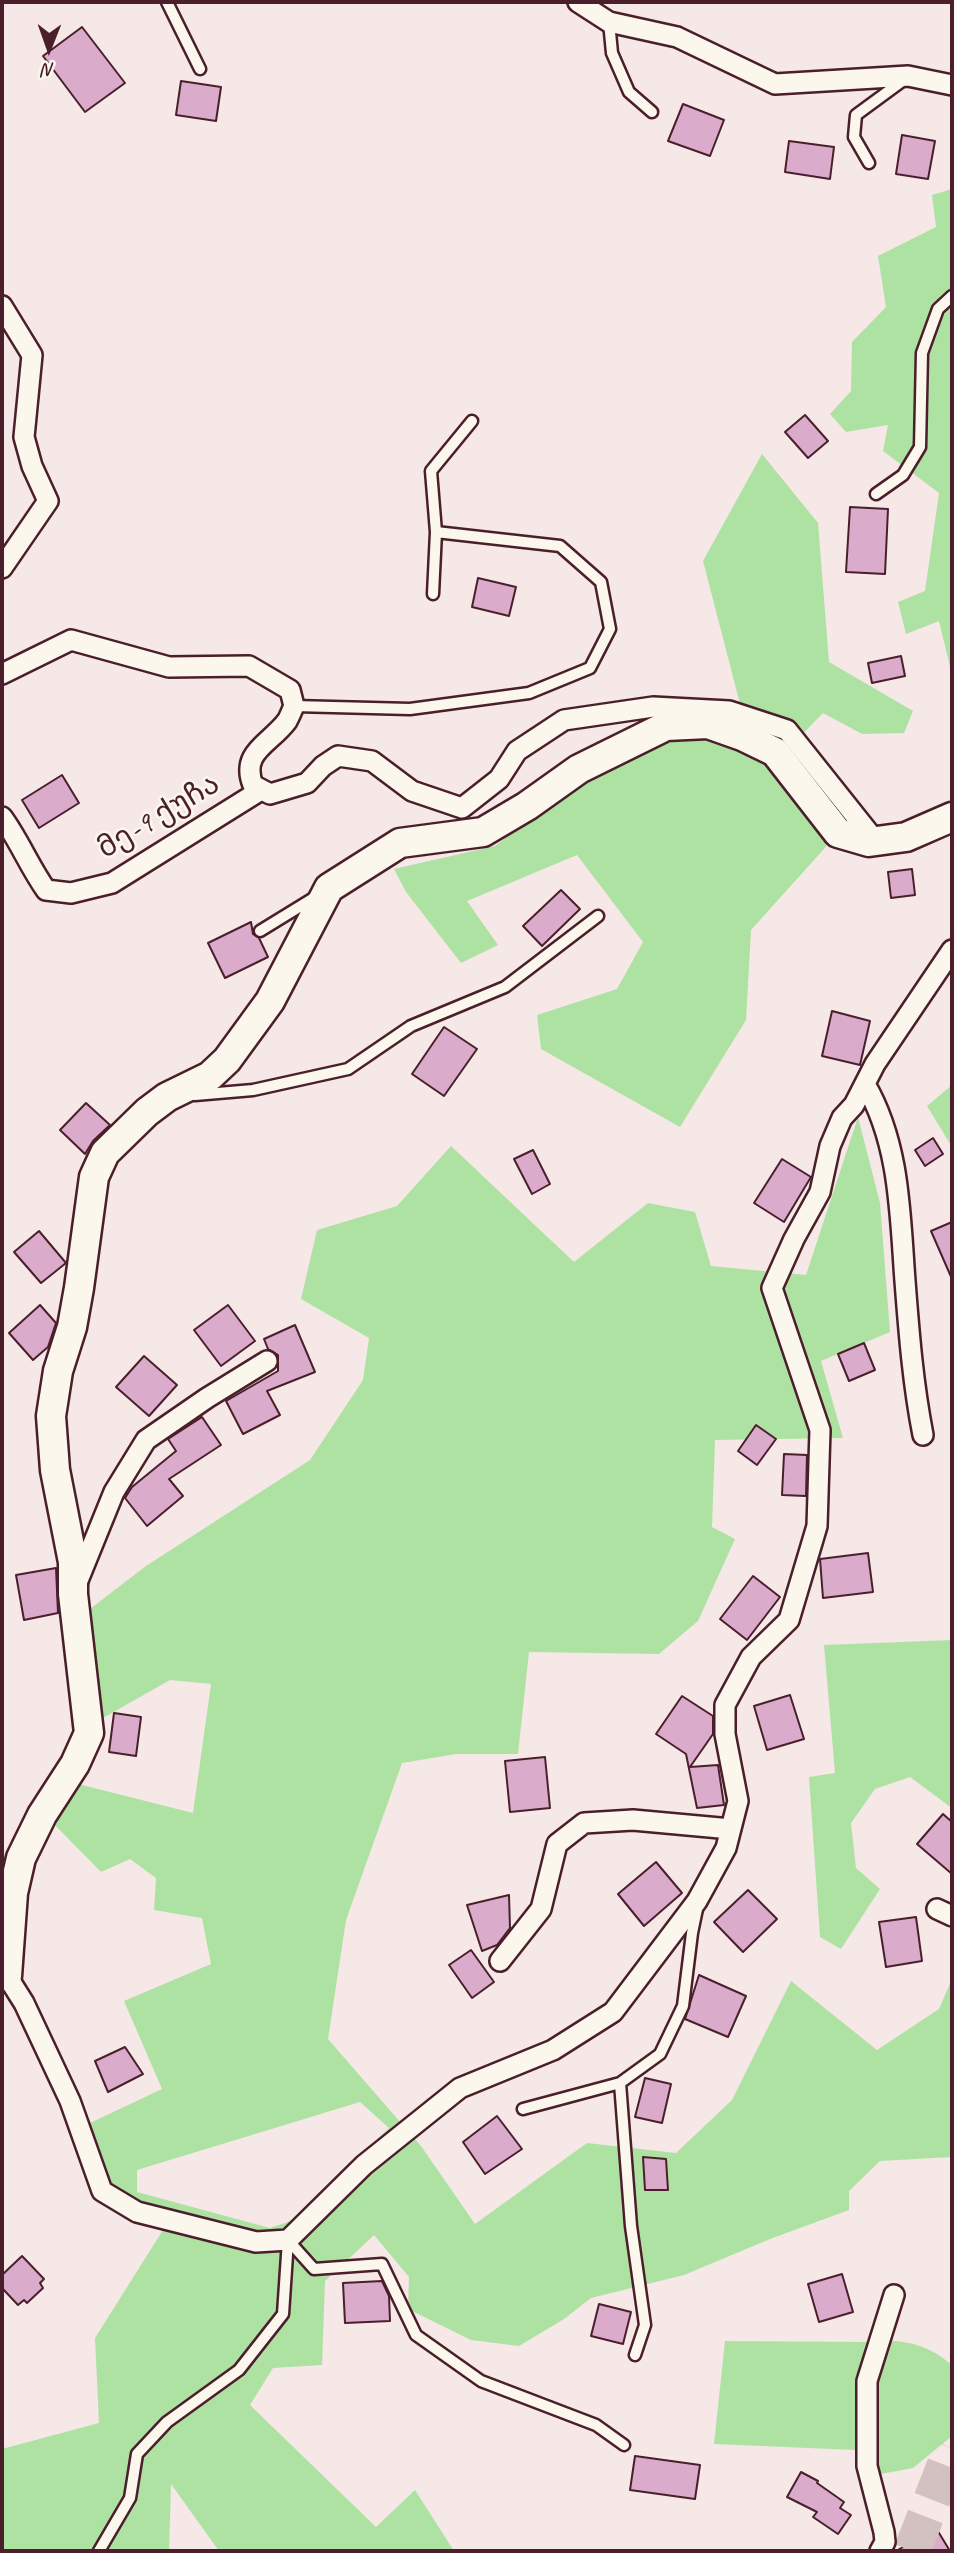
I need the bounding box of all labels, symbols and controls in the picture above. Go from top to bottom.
north arrow [14,14,84,84]
text: N [43,58,55,82]
street label: მე-9 ქუჩა [92,767,226,867]

